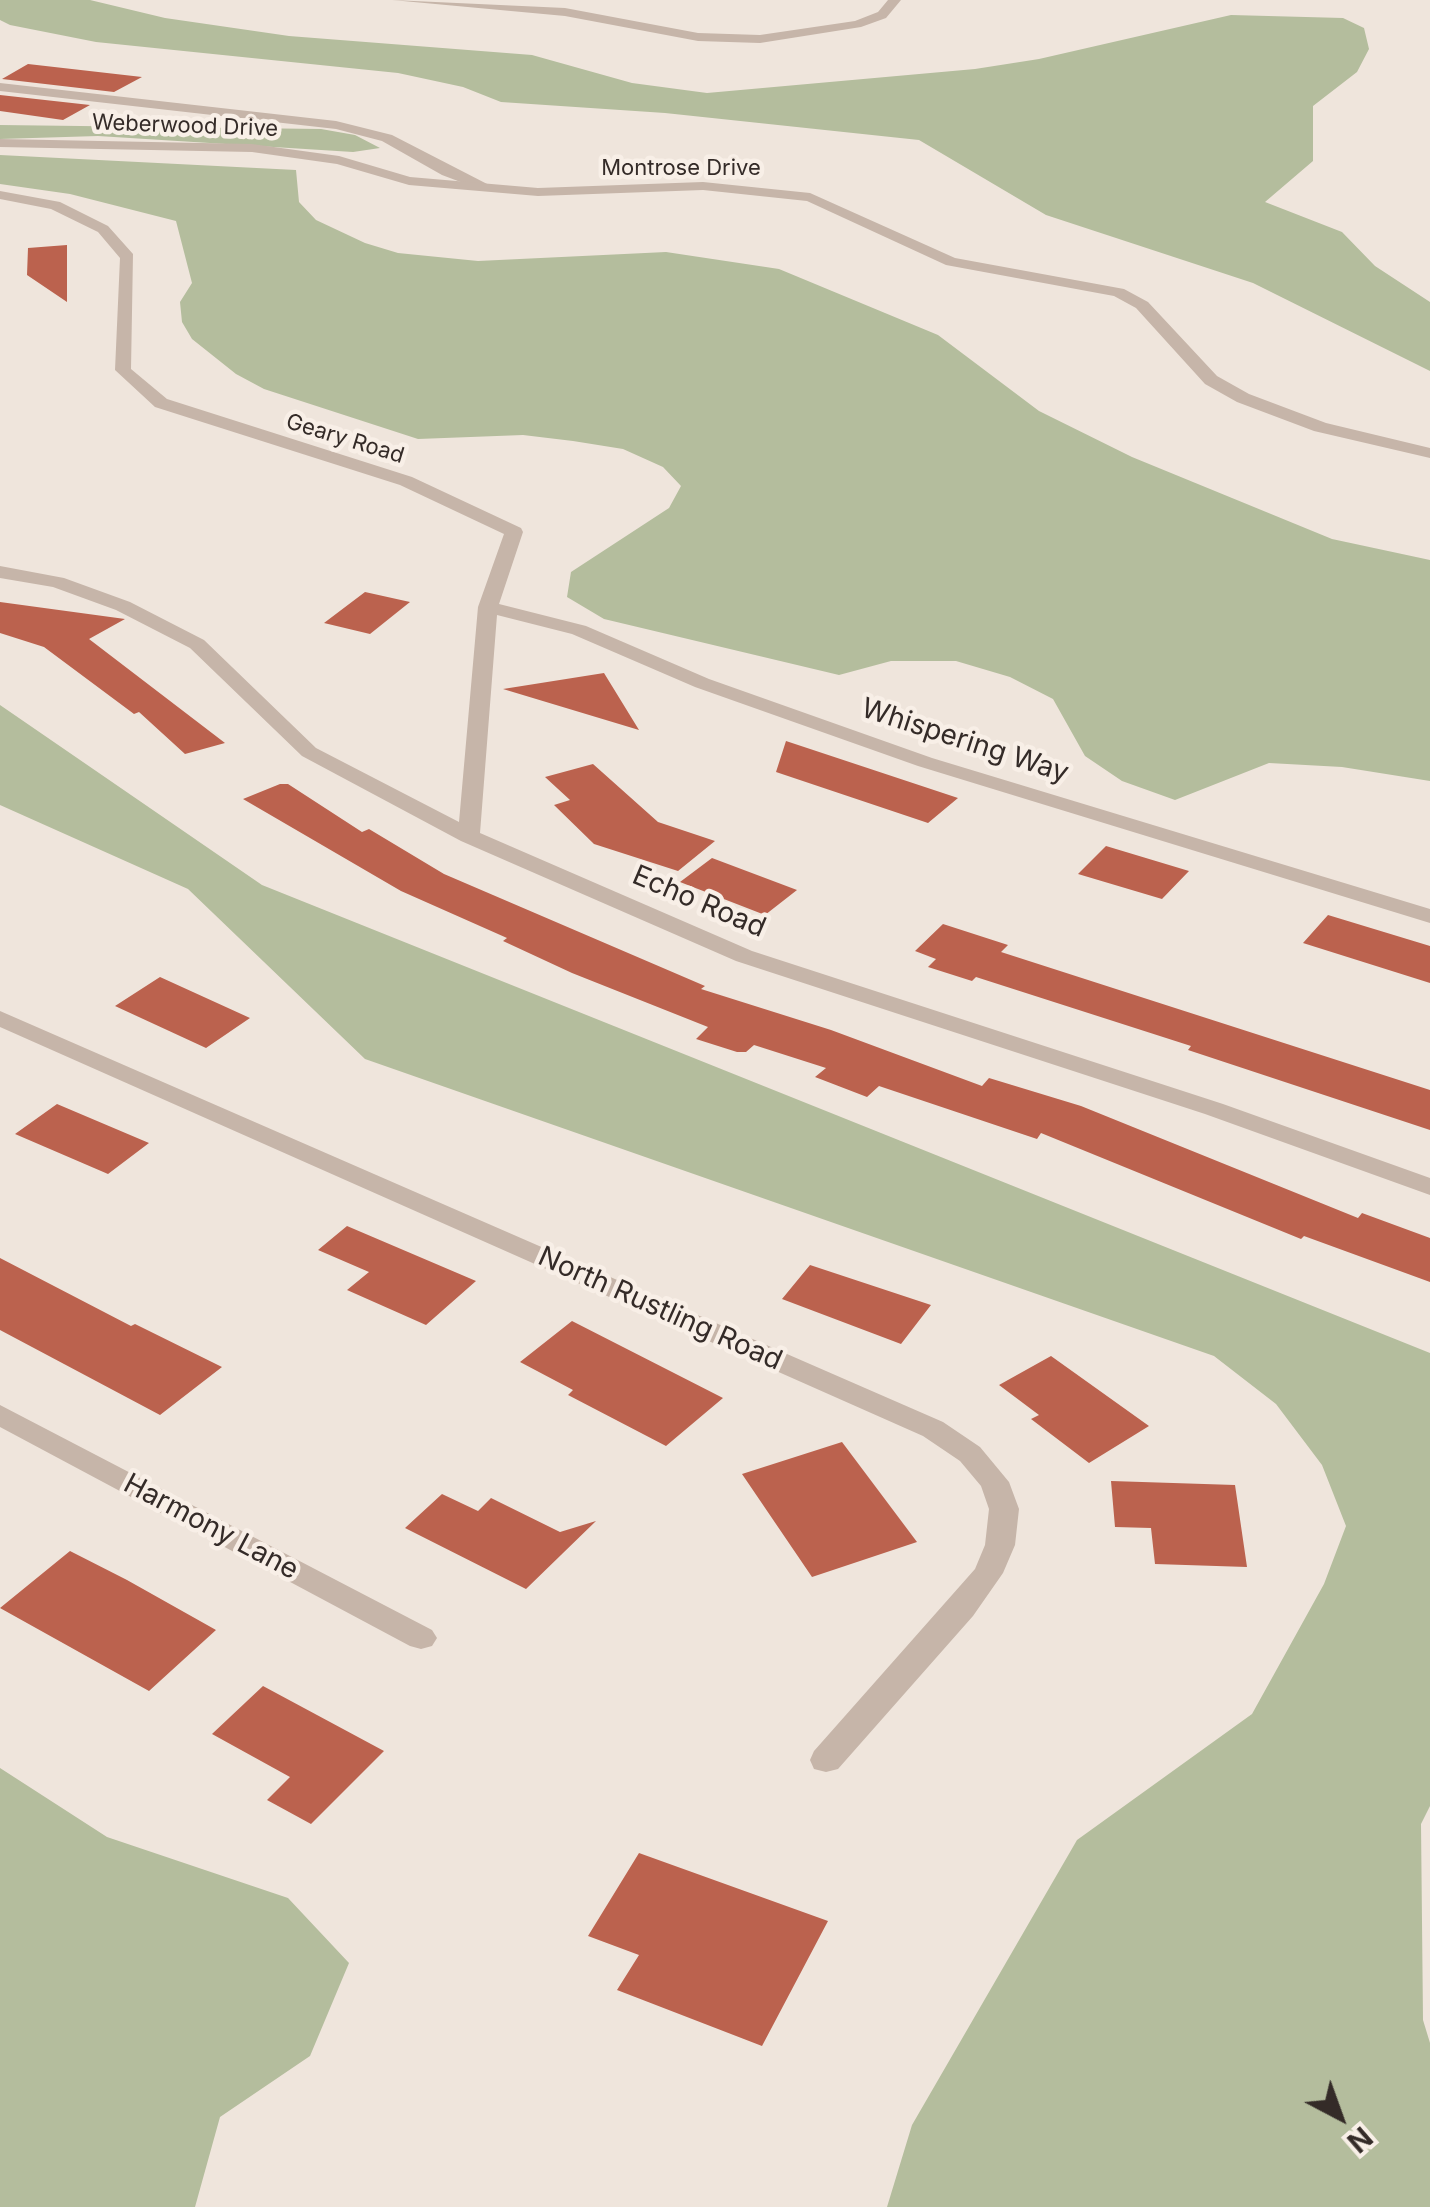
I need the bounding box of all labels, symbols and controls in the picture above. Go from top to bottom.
street label: Weberwood Drive [91,110,279,142]
street label: Montrose Drive [601,155,761,181]
street label: Geary Road [283,409,407,469]
street label: Whispering Way [857,692,1073,790]
street label: Echo Road [627,859,771,945]
street label: North Rustling Road [533,1240,787,1378]
street label: Harmony Lane [118,1467,304,1587]
north arrow [1290,2067,1390,2167]
text: N [1340,2120,1379,2159]

